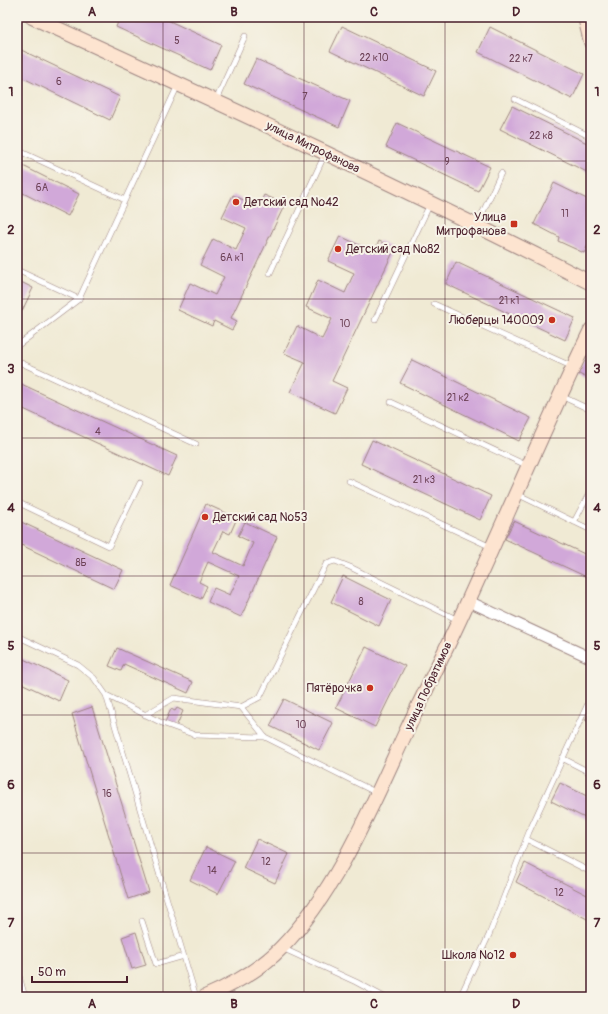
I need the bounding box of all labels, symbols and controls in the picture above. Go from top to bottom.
text: A [88,4,97,20]
text: B [230,4,238,20]
text: C [370,4,378,20]
text: D [512,4,520,20]
house number: 5 [174,35,180,47]
house number: 22 к10 [359,52,389,64]
house number: 22 к7 [509,53,534,65]
house number: 6 [56,76,62,88]
text: 1 [8,84,14,100]
text: 1 [594,84,600,100]
house number: 7 [302,91,308,103]
street label: улица Митрофанова [263,118,363,177]
house number: 22 к8 [529,130,553,142]
house number: 9 [444,156,450,168]
house number: 6А [36,182,49,194]
place label: Детский сад №42 [243,195,339,210]
marker: Детский сад №42 [231,197,241,207]
house number: 11 [561,208,569,220]
place label: Улица Митрофанова [436,210,506,239]
marker: Улица Митрофанова [509,219,519,229]
text: 2 [7,222,15,238]
text: 2 [593,222,601,238]
place label: Детский сад №82 [345,242,440,257]
marker: Детский сад №82 [333,244,343,254]
house number: 6А к1 [220,252,244,264]
house number: 21 к1 [499,295,519,307]
place label: Люберцы 140009 [448,313,544,328]
marker: Люберцы 140009 [547,315,557,325]
house number: 10 [340,318,351,330]
text: 3 [7,361,15,377]
text: 3 [593,361,601,377]
house number: 21 к2 [447,392,470,404]
house number: 4 [95,426,101,438]
house number: 21 к3 [413,474,436,486]
text: 4 [7,500,15,516]
text: 4 [593,500,601,516]
place label: Детский сад №53 [212,510,308,525]
marker: Детский сад №53 [200,512,210,522]
house number: 8Б [75,557,87,569]
house number: 8 [358,596,364,608]
text: 5 [7,638,15,654]
text: 5 [593,638,601,654]
street label: улица Побратимов [401,640,456,734]
place label: Пятёрочка [307,681,362,696]
marker: Пятёрочка [365,683,375,693]
house number: 10 [296,719,307,731]
text: 6 [7,777,15,793]
text: 6 [593,777,601,793]
house number: 16 [102,788,112,800]
house number: 12 [261,856,271,868]
house number: 14 [207,865,217,877]
house number: 12 [554,887,564,899]
text: 7 [8,915,15,931]
text: 7 [594,915,601,931]
place label: Школа №12 [442,948,505,963]
marker: Школа №12 [508,950,518,960]
scale bar [32,958,127,984]
text: 50 m [38,965,66,980]
text: A [88,996,97,1012]
text: B [230,996,238,1012]
text: C [370,996,378,1012]
text: D [512,996,520,1012]

